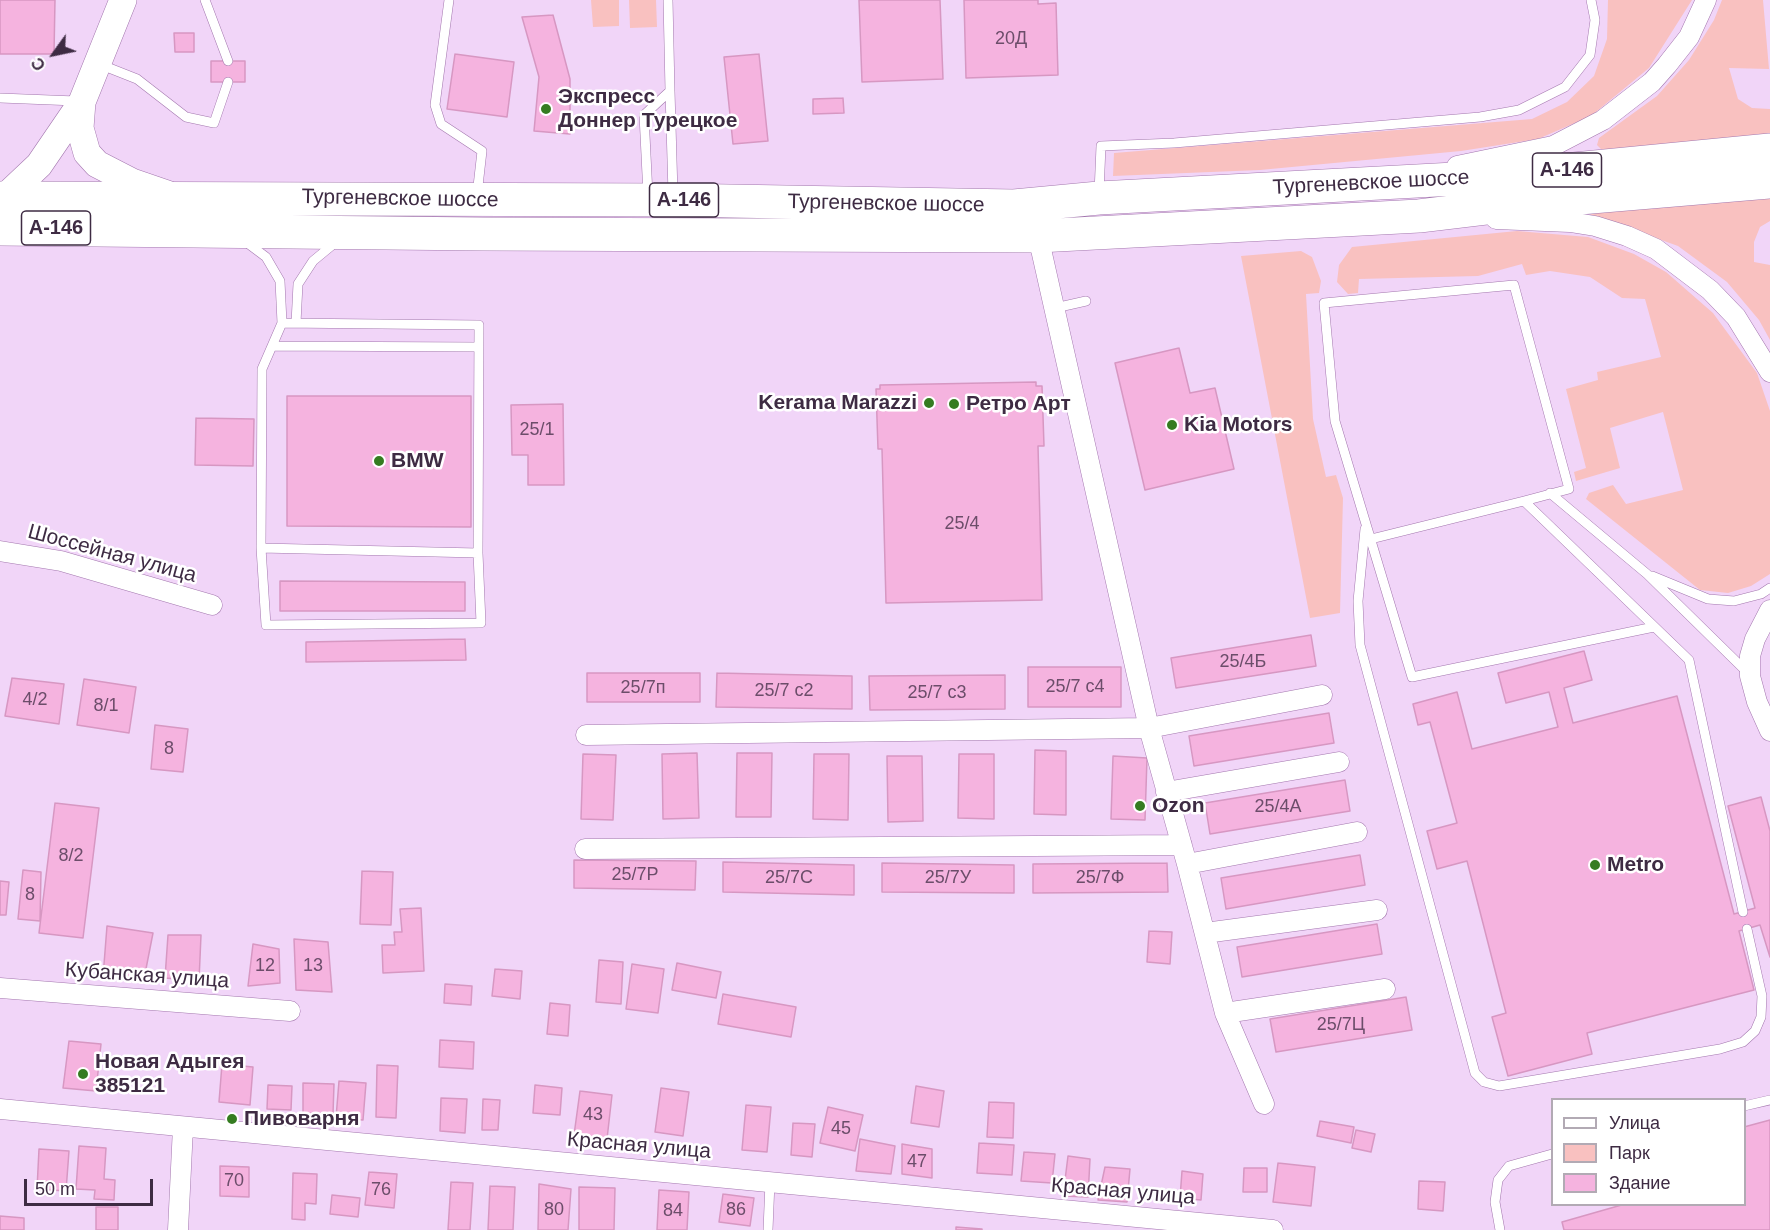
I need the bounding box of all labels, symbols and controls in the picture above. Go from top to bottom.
north arrow [24,24,84,84]
house number: 20Д [995,28,1027,50]
text: С [28,55,49,74]
place label: Экспресс Доннер Турецкое [558,84,737,134]
marker: Экспресс Доннер Турецкое [539,102,553,116]
road number: А-146 [1532,153,1602,187]
street label: Тургеневское шоссе [1272,165,1470,201]
road number: А-146 [650,183,718,217]
street label: Тургеневское шоссе [301,185,499,213]
street label: Тургеневское шоссе [787,190,985,218]
road number: А-146 [22,211,90,245]
place label: Kerama Marazzi [758,390,917,416]
place label: Ретро Арт [966,391,1071,417]
marker: Kerama Marazzi [922,396,936,410]
marker: Ретро Арт [947,397,961,411]
place label: Kia Motors [1184,412,1293,438]
marker: Kia Motors [1165,418,1179,432]
house number: 25/1 [519,419,555,441]
place label: BMW [391,448,443,474]
marker: BMW [372,454,386,468]
house number: 25/4 [944,513,980,535]
street label: Шоссейная улица [25,519,199,589]
house number: 25/4Б [1220,651,1266,673]
house number: 25/7 с4 [1045,676,1105,698]
house number: 25/7п [621,677,665,699]
house number: 25/7 с2 [754,680,814,702]
house number: 25/7 с3 [907,682,967,704]
house number: 4/2 [22,689,48,711]
house number: 8/1 [93,695,119,717]
house number: 8 [164,738,174,760]
place label: Ozon [1152,793,1204,819]
house number: 25/4А [1254,796,1302,818]
marker: Ozon [1133,799,1147,813]
house number: 8/2 [58,845,84,867]
place label: Metro [1607,852,1664,878]
marker: Metro [1588,858,1602,872]
house number: 25/7Р [611,864,659,886]
house number: 25/7С [765,867,813,889]
house number: 25/7У [925,867,971,889]
house number: 25/7Ф [1076,867,1124,889]
house number: 8 [25,884,35,906]
house number: 12 [255,955,275,977]
house number: 13 [303,955,323,977]
street label: Кубанская улица [64,958,230,994]
house number: 25/7Ц [1317,1014,1365,1036]
place label: Новая Адыгея 385121 [95,1049,245,1099]
marker: Новая Адыгея 385121 [76,1067,90,1081]
legend [1551,1098,1746,1206]
house number: 43 [583,1104,603,1126]
place label: Пивоварня [244,1106,360,1132]
marker: Пивоварня [225,1112,239,1126]
text: Улица [1609,1113,1660,1133]
house number: 45 [831,1118,851,1140]
street label: Красная улица [566,1127,712,1165]
text: Парк [1609,1143,1650,1163]
house number: 47 [907,1151,927,1173]
scale bar [27,1167,156,1205]
house number: 70 [224,1170,244,1192]
street label: Красная улица [1050,1173,1196,1211]
text: Здание [1609,1173,1670,1193]
text: 50 m [35,1179,75,1199]
house number: 76 [371,1179,391,1201]
house number: 80 [544,1199,564,1221]
house number: 86 [726,1199,746,1221]
house number: 84 [663,1200,683,1222]

